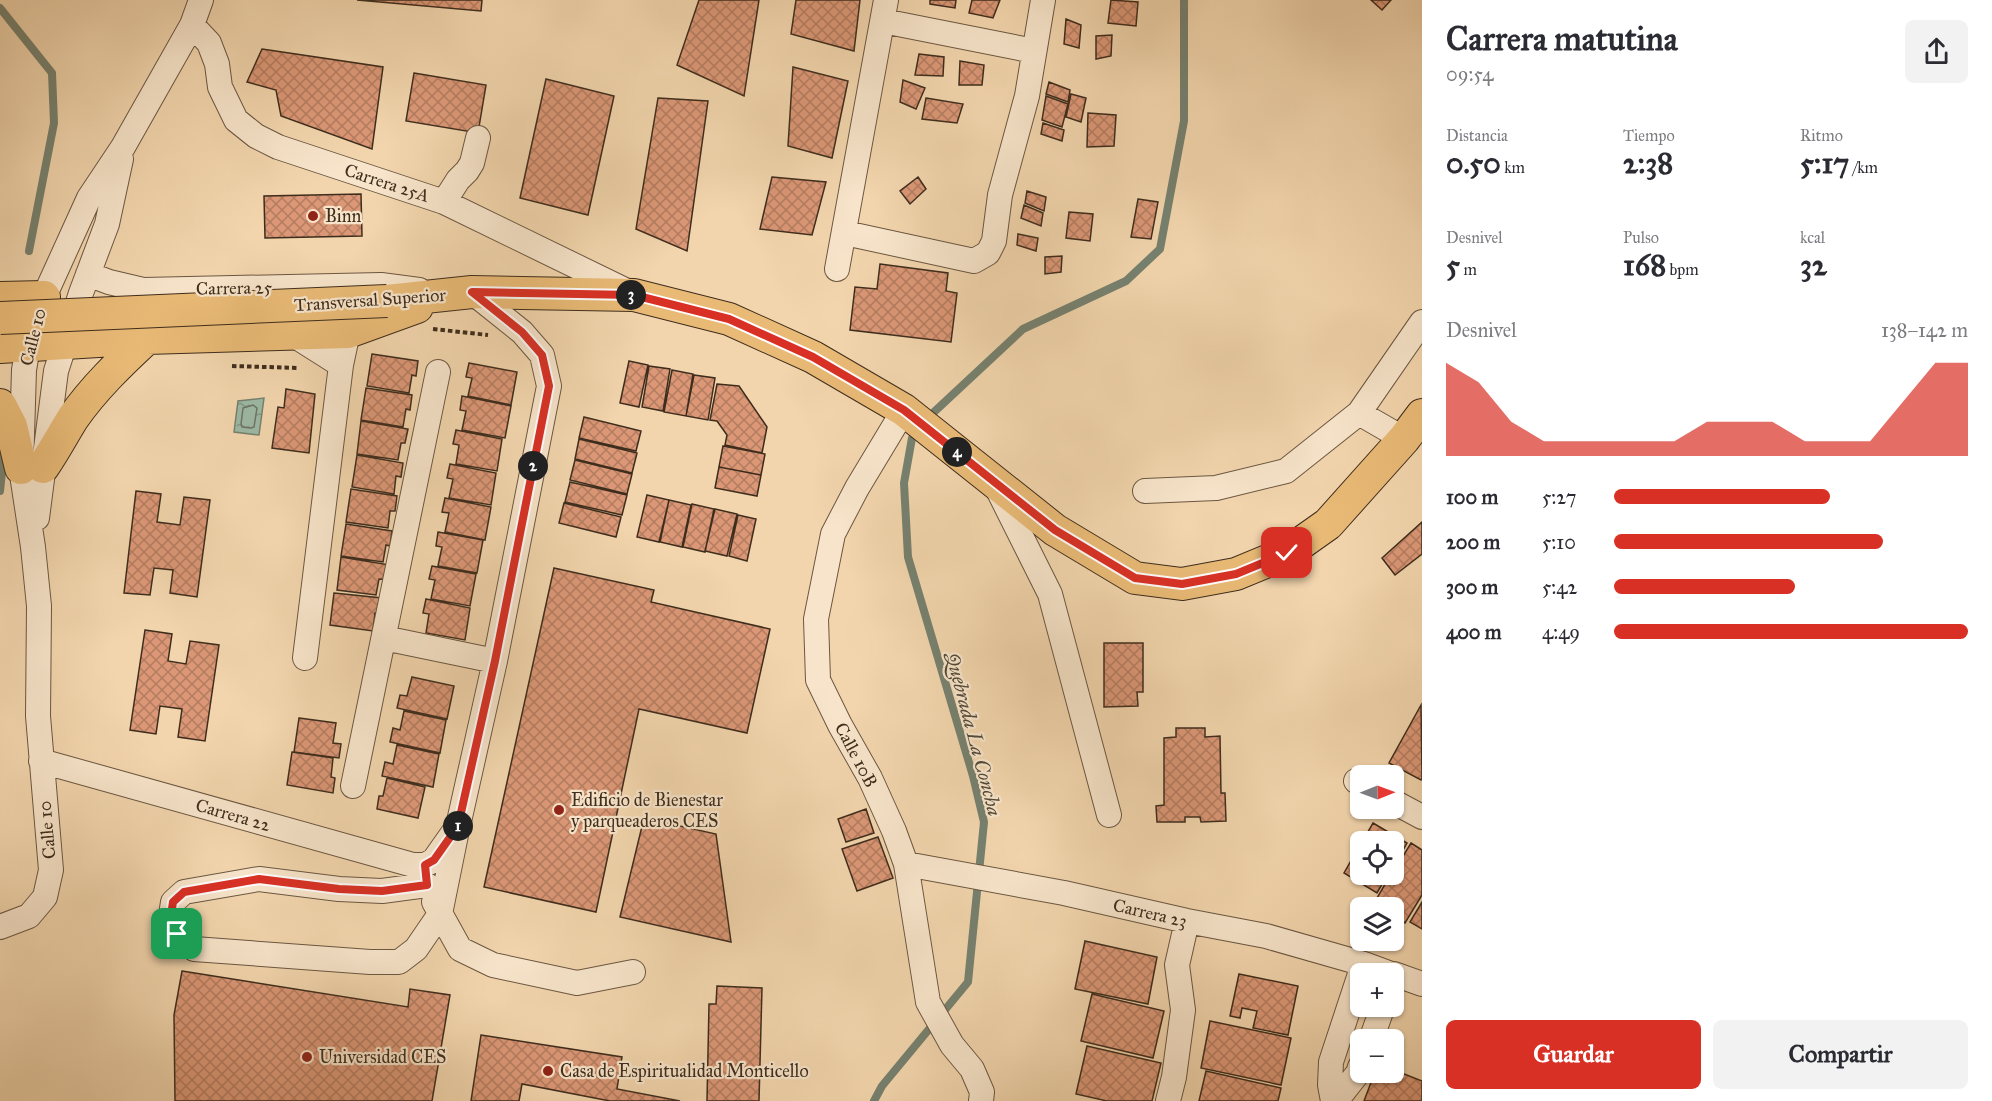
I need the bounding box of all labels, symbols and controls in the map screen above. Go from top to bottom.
text: Carrera matutina [1446,19,1678,59]
button: share [1905,20,1968,83]
text: 09:54 [1446,62,1493,86]
text: Distancia [1446,126,1508,145]
text: Tiempo [1623,126,1675,145]
text: Ritmo [1800,126,1843,145]
text: 0.50 [1446,145,1501,181]
text: 2:38 [1623,145,1673,181]
text: 5:17 [1800,145,1849,181]
text: km [1501,158,1525,177]
text: /km [1849,158,1878,177]
street label: Carrera 25A [342,159,432,207]
place label: Binn [325,205,362,227]
marker: Binn [306,209,320,223]
text: Desnivel [1446,228,1502,247]
text: Pulso [1623,228,1659,247]
text: kcal [1800,228,1825,247]
text: 5 [1446,247,1460,283]
text: 168 [1623,247,1666,283]
text: 32 [1800,247,1827,283]
text: m [1460,260,1477,279]
text: bpm [1666,260,1699,279]
street label: Carrera 25 [196,276,273,300]
pin: 3 [616,280,646,310]
street label: Transversal Superior [293,284,447,316]
text: 3 [628,285,634,304]
street label: Calle 10 [15,306,51,368]
text: Desnivel [1446,318,1517,342]
text: 138–142 m [1881,318,1968,342]
pin: 4 [942,437,972,467]
text: 4 [953,442,961,461]
pin: 2 [518,451,548,481]
text: 2 [529,456,537,475]
text: 100 m [1446,485,1498,509]
text: 5:27 [1542,485,1576,509]
pin [1261,527,1312,578]
text: 200 m [1446,530,1500,554]
text: 5:10 [1542,530,1576,554]
icon: check [1270,536,1303,569]
text: 300 m [1446,575,1498,599]
text: 5:42 [1542,575,1577,599]
text: 400 m [1446,620,1502,644]
text: 4:49 [1542,620,1580,644]
water label: Quebrada La Concha [940,648,1007,819]
street label: Calle 10B [830,719,882,791]
north arrow [1350,765,1404,819]
map controls [1350,765,1404,1083]
place label: Edificio de Bienestar y parqueaderos CES [571,789,723,833]
street label: Carrera 22 [193,794,273,836]
street label: Calle 10 [33,800,61,860]
marker: Edificio de Bienestar y parqueaderos CES [552,803,566,817]
pin: 1 [443,811,473,841]
text: 1 [455,816,461,835]
button: locate [1350,831,1404,885]
street label: Carrera 23 [1111,894,1189,932]
button: layers [1350,897,1404,951]
pin [151,908,202,959]
icon: arrive [160,917,193,950]
button: + [1350,963,1404,1017]
button: Guardar [1446,1020,1701,1089]
button: Compartir [1713,1020,1968,1089]
button: − [1350,1029,1404,1083]
place label: Universidad CES [319,1046,446,1068]
marker: Universidad CES [300,1050,314,1064]
place label: Casa de Espiritualidad Monticello [560,1060,809,1082]
marker: Casa de Espiritualidad Monticello [541,1064,555,1078]

